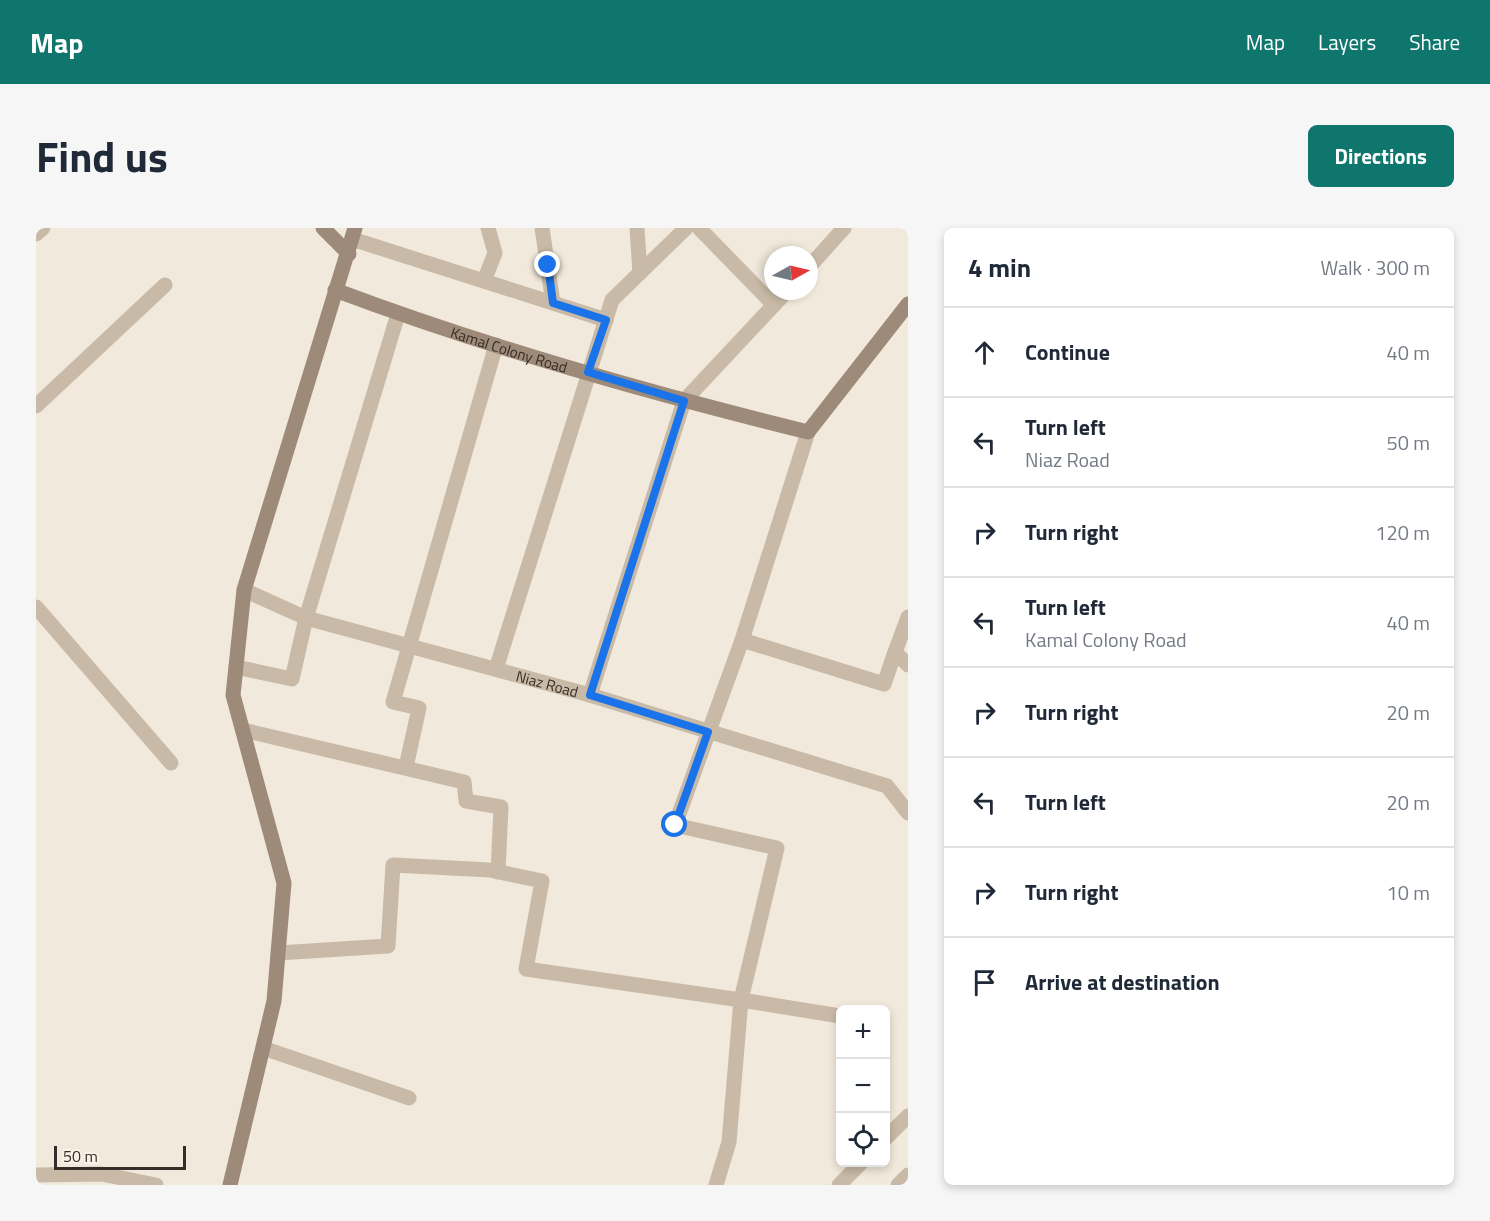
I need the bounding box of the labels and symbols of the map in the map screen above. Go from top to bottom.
north arrow [764,246,818,300]
route end [534,251,560,277]
street label: Kamal Colony Road [448,320,570,378]
street label: Niaz Road [514,664,581,703]
route start [661,811,687,837]
scale bar [54,1143,186,1170]

